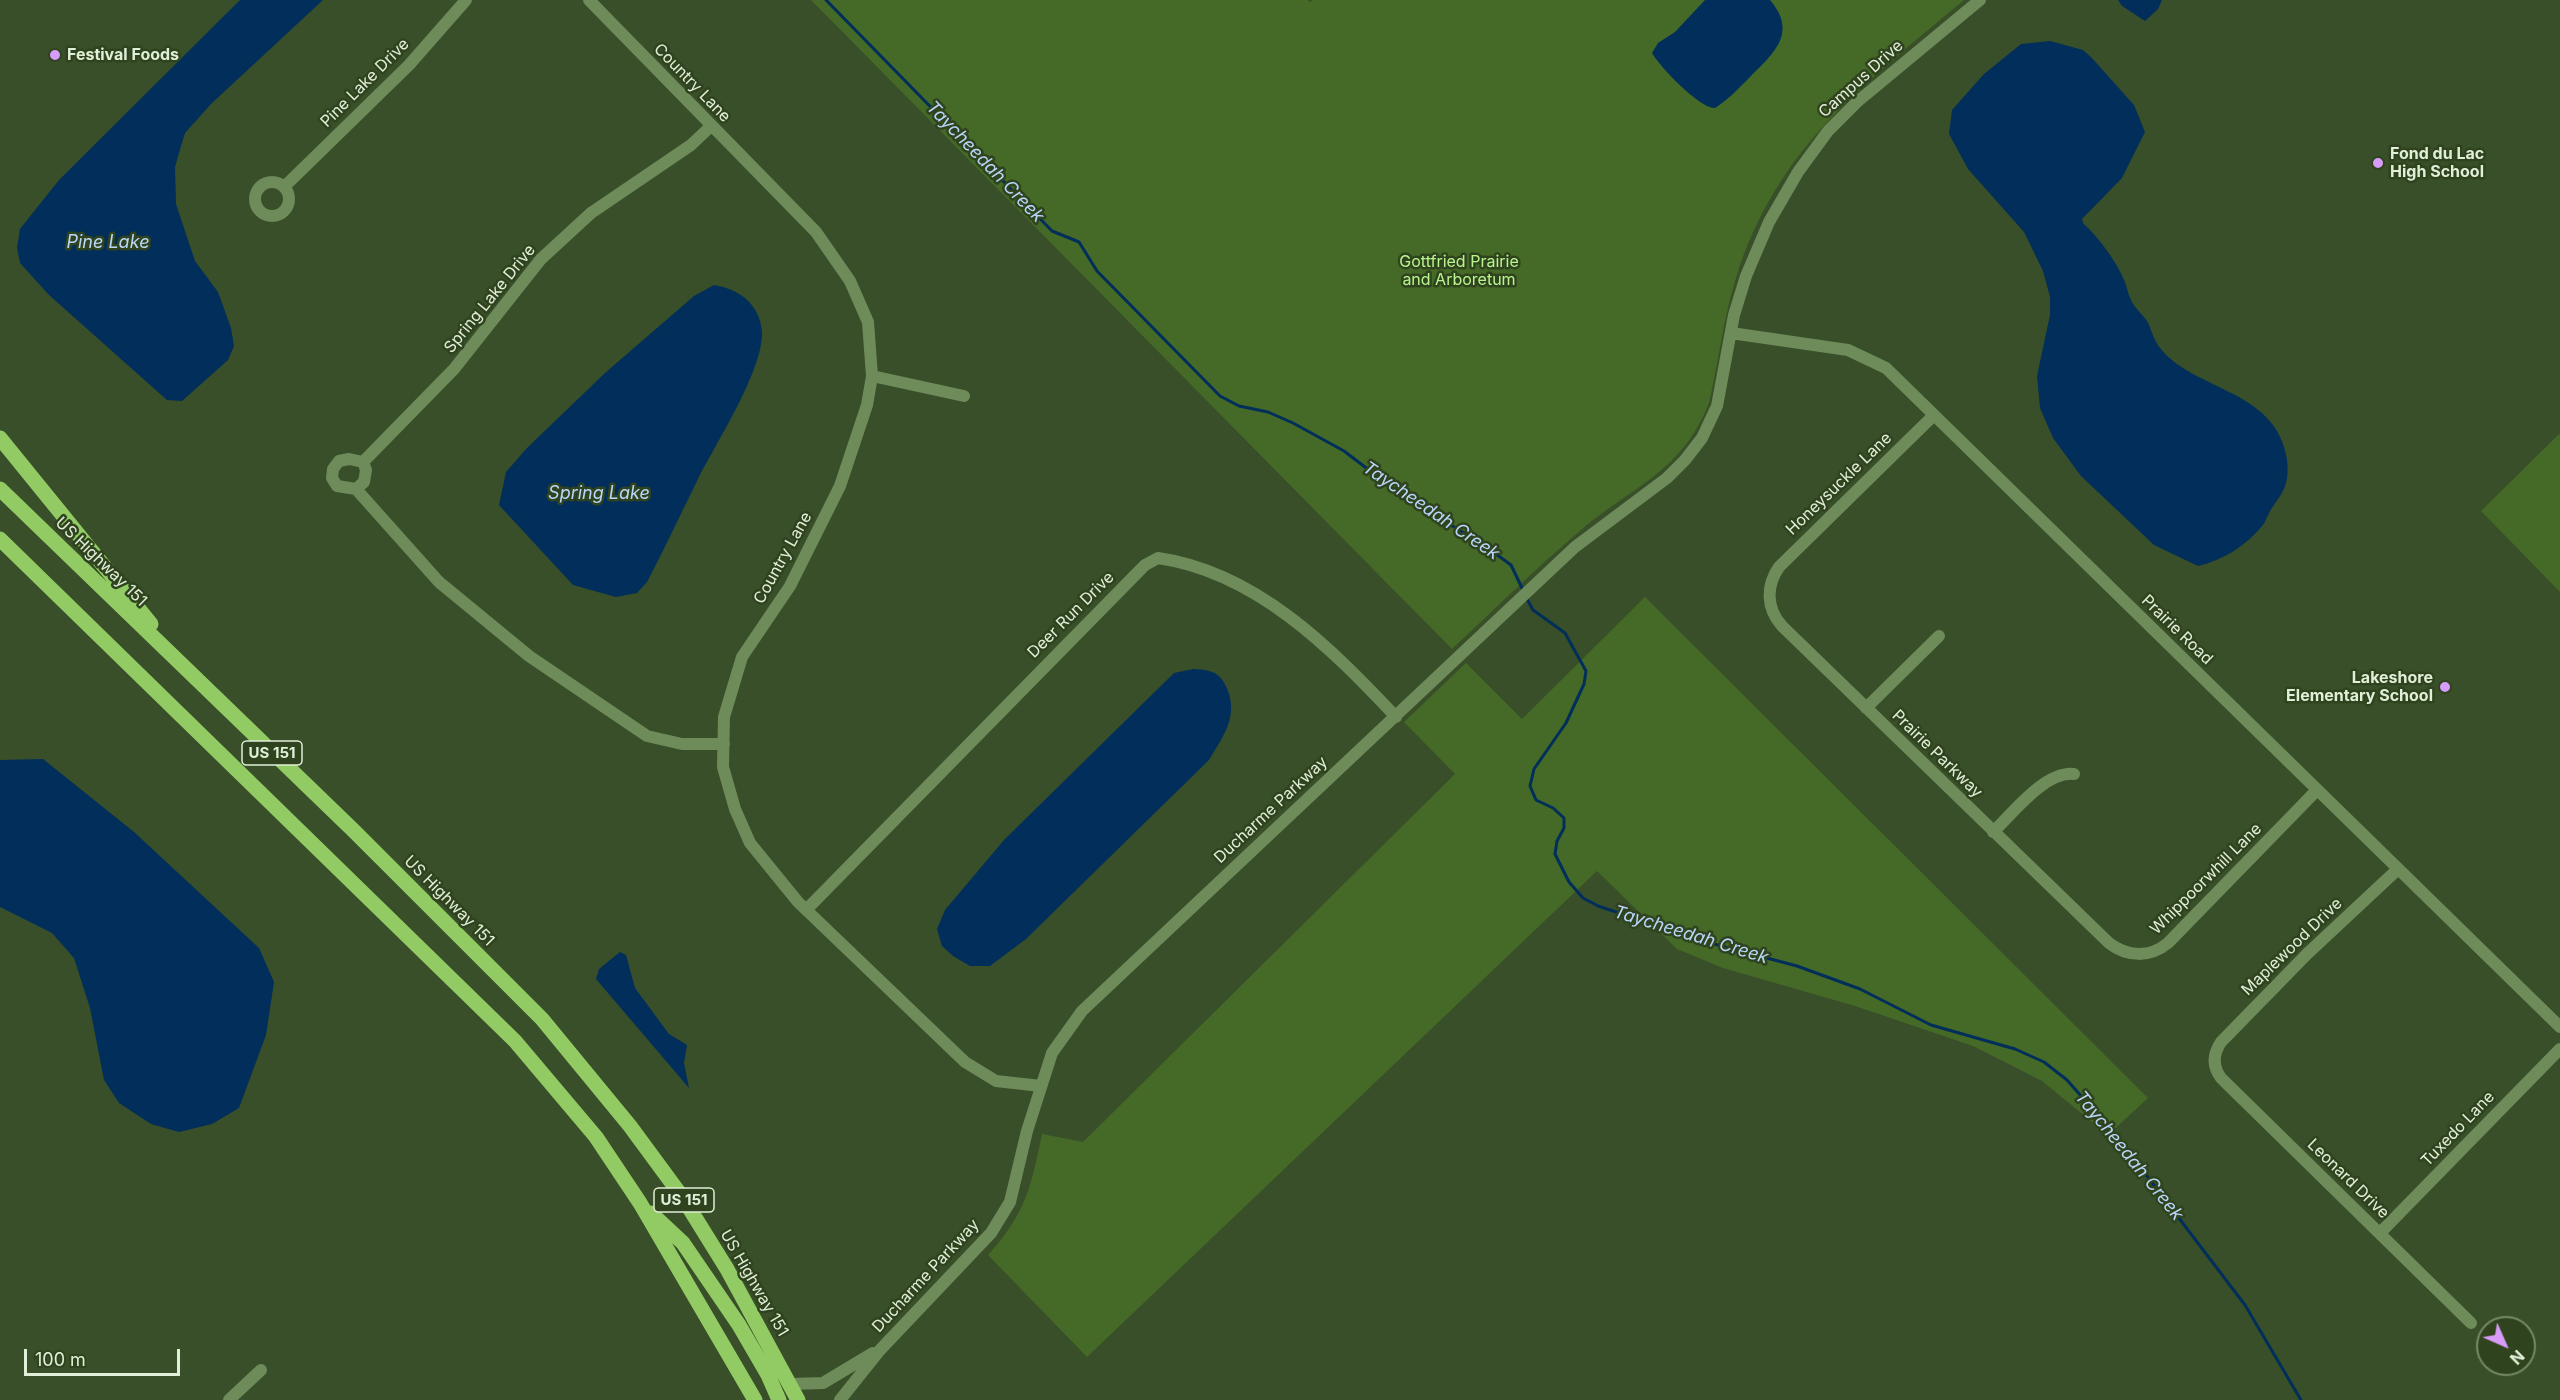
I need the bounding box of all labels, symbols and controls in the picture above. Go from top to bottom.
street label: Pine Lake Drive [317,35,413,131]
street label: Campus Drive [1815,36,1907,122]
street label: Country Lane [650,40,734,126]
place label: Festival Foods [67,45,179,65]
marker: Festival Foods [48,48,62,62]
water label: Taycheedah Creek [921,97,1049,227]
place label: Fond du Lac High School [2390,144,2484,182]
marker: Fond du Lac High School [2371,156,2385,170]
water label: Pine Lake [66,232,150,254]
street label: Spring Lake Drive [440,241,540,357]
park label: Gottfried Prairie and Arboretum [1399,252,1519,290]
street label: Honeysuckle Lane [1782,429,1896,539]
water label: Taycheedah Creek [1358,457,1504,565]
water label: Spring Lake [548,483,650,505]
street label: Country Lane [750,509,816,607]
street label: US Highway 151 [51,513,151,611]
street label: Deer Run Drive [1024,568,1118,662]
street label: Prairie Road [2137,591,2217,669]
place label: Lakeshore Elementary School [2286,668,2433,706]
marker: Lakeshore Elementary School [2438,680,2452,694]
street label: Prairie Parkway [1888,706,1986,802]
road number: US 151 [242,741,302,765]
street label: Ducharme Parkway [1210,753,1332,867]
street label: Whippoorwhill Lane [2146,819,2266,939]
street label: US Highway 151 [400,852,498,950]
street label: Maplewood Drive [2238,894,2346,1000]
water label: Taycheedah Creek [1611,901,1771,969]
water label: Taycheedah Creek [2070,1087,2188,1225]
street label: Tuxedo Lane [2417,1087,2499,1171]
street label: Leonard Drive [2303,1135,2393,1223]
road number: US 151 [654,1188,714,1212]
street label: Ducharme Parkway [869,1215,983,1337]
street label: US Highway 151 [716,1226,792,1340]
north arrow [2476,1316,2536,1376]
scale bar [27,1337,183,1375]
text: N [2506,1346,2529,1369]
text: 100 m [35,1349,86,1370]

